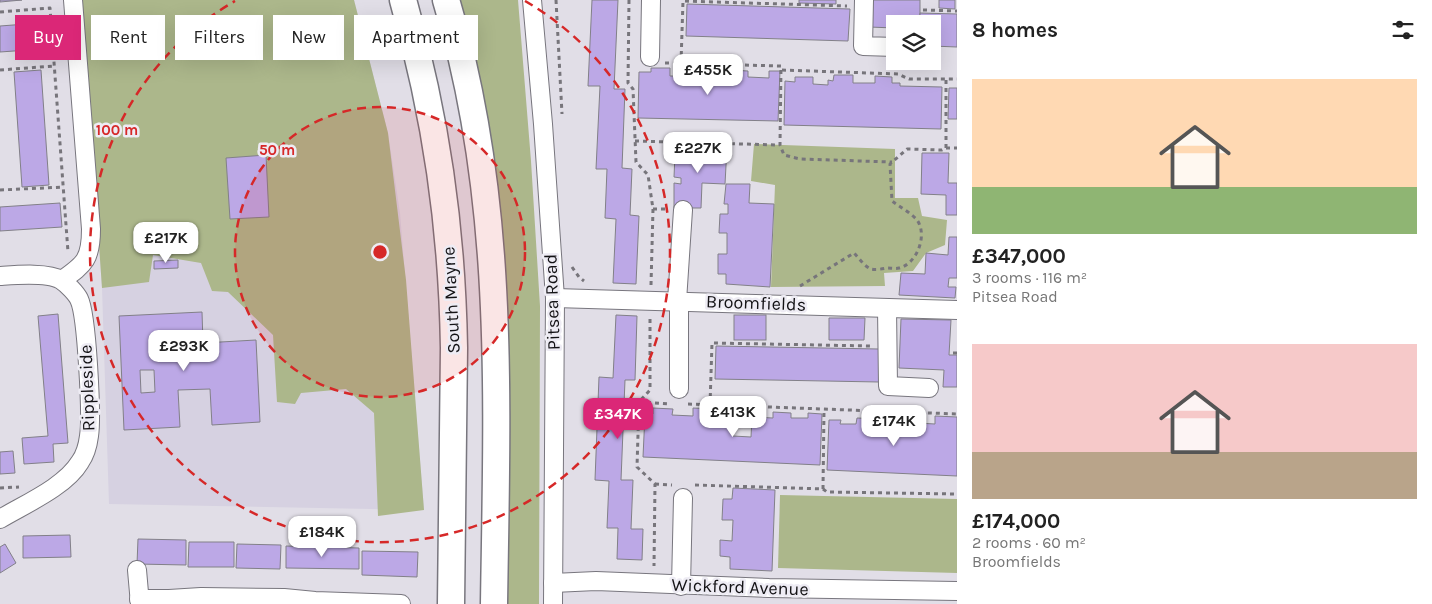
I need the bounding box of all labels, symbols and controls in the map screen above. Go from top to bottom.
chip: Buy [15,15,81,60]
chip: Rent [91,15,165,60]
chip: Filters [175,15,263,60]
chip: New [273,15,344,60]
chip: Apartment [354,15,478,60]
map controls [886,15,941,70]
button: layers [886,15,941,70]
icon: filters [1389,16,1417,44]
text: 8 homes [972,18,1058,42]
pin: £455K [673,54,743,96]
text: £455K [684,60,732,79]
icon: home [1150,112,1240,202]
text: 100 m [96,121,138,139]
pin: £227K [663,132,733,174]
text: £227K [674,138,722,157]
text: 50 m [259,141,295,159]
pin: £217K [131,222,201,264]
text: £217K [144,228,188,247]
centre of rings [371,243,389,261]
text: £347,000 [972,244,1066,268]
street label: South Mayne [437,246,465,354]
street label: Pitsea Road [539,253,565,351]
text: 3 rooms · 116 m² [972,268,1087,287]
text: Pitsea Road [972,287,1058,306]
street label: Broomfields [706,290,806,316]
pin: £293K [149,330,219,372]
text: £293K [159,336,209,355]
street label: Rippleside [74,344,100,432]
icon: home [1150,377,1240,467]
pin: £413K [698,396,768,438]
pin: £347K [583,398,653,440]
text: £413K [710,402,756,421]
text: £347K [594,404,642,423]
pin: £174K [859,404,929,447]
text: £174K [872,411,916,430]
text: £174,000 [972,509,1060,533]
pin: £184K [287,516,357,558]
text: £184K [299,522,345,541]
text: 2 rooms · 60 m² [972,533,1086,552]
text: Broomfields [972,552,1061,571]
street label: Wickford Avenue [671,574,809,600]

